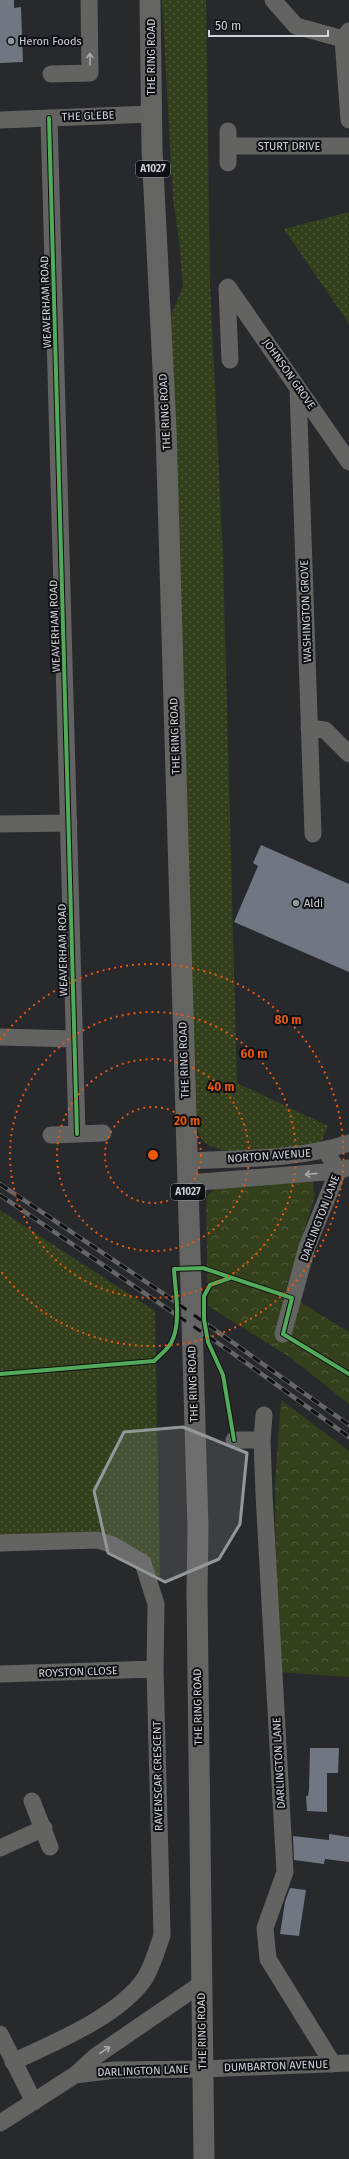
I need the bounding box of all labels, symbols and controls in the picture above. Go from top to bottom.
scale bar [209,12,328,38]
street label: THE RING ROAD [145,19,158,95]
text: 50 m [215,19,241,33]
place label: Heron Foods [19,35,82,48]
marker: Heron Foods [6,36,16,46]
one-way arrow [86,53,94,66]
street label: THE GLEBE [61,109,115,123]
street label: STURT DRIVE [258,140,320,153]
road number: A1027 [136,161,170,177]
street label: WEAVERHAM ROAD [38,256,54,348]
street label: JOHNSON GROVE [260,336,318,412]
street label: THE RING ROAD [157,373,173,451]
street label: WASHINGTON GROVE [298,559,314,663]
street label: WEAVERHAM ROAD [47,580,63,672]
street label: THE RING ROAD [167,697,183,775]
place label: Aldi [304,897,323,910]
marker: Aldi [291,898,301,908]
street label: WEAVERHAM ROAD [56,904,70,996]
text: 80 m [275,1013,301,1027]
street label: THE RING ROAD [176,1021,192,1099]
text: 60 m [241,1047,267,1061]
text: 40 m [208,1080,234,1094]
text: 20 m [174,1114,200,1128]
street label: NORTON AVENUE [227,1147,311,1165]
centre of rings [146,1148,160,1162]
one-way arrow [305,1170,318,1177]
street label: DARLINGTON LANE [298,1173,342,1263]
road number: A1027 [171,1184,205,1200]
street label: THE RING ROAD [185,1345,201,1423]
street label: ROYSTON CLOSE [38,1664,118,1680]
street label: THE RING ROAD [191,1669,205,1745]
street label: DARLINGTON LANE [270,1717,288,1809]
street label: RAVENSCAR CRESCENT [151,1721,165,1831]
street label: THE RING ROAD [195,1993,209,2069]
one-way arrow [99,2046,110,2054]
street label: DUMBARTON AVENUE [224,2058,329,2074]
street label: DARLINGTON LANE [97,2063,189,2079]

